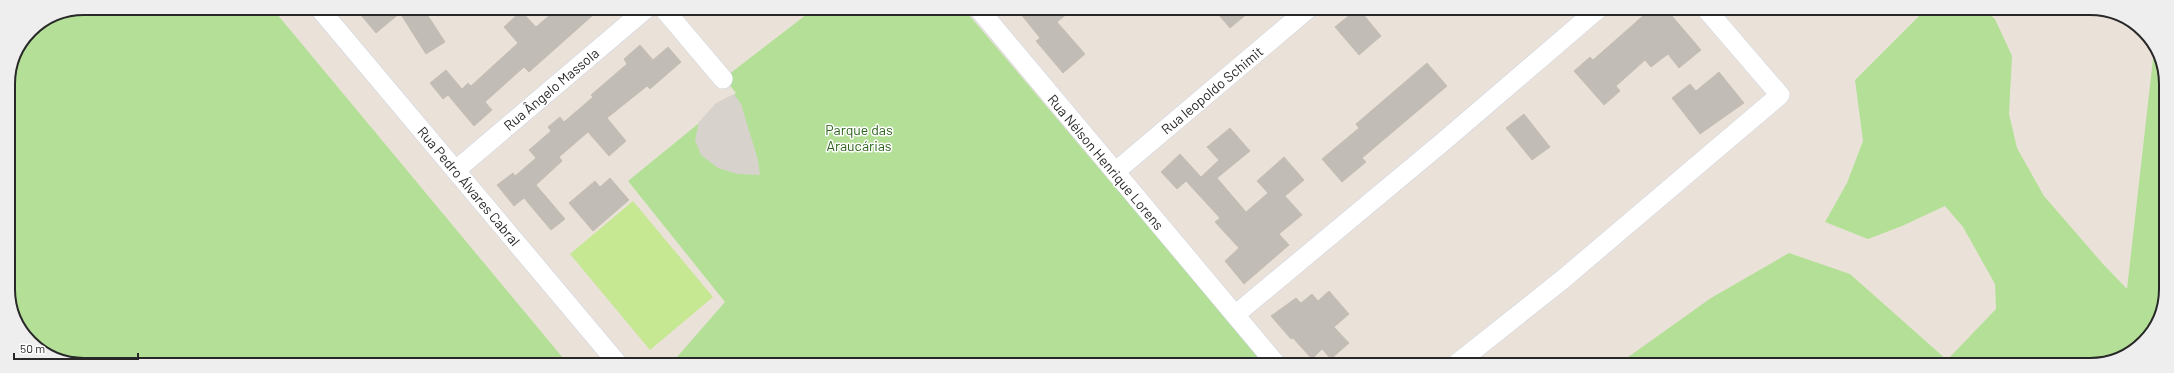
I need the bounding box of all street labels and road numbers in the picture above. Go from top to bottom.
street label: Rua leopoldo Schimit [1158,42,1266,138]
street label: Rua Ângelo Massola [500,44,602,134]
street label: Rua Nélson Henrique Lorens [1044,91,1168,233]
street label: Rua Pedro Álvares Cabral [414,123,524,249]

